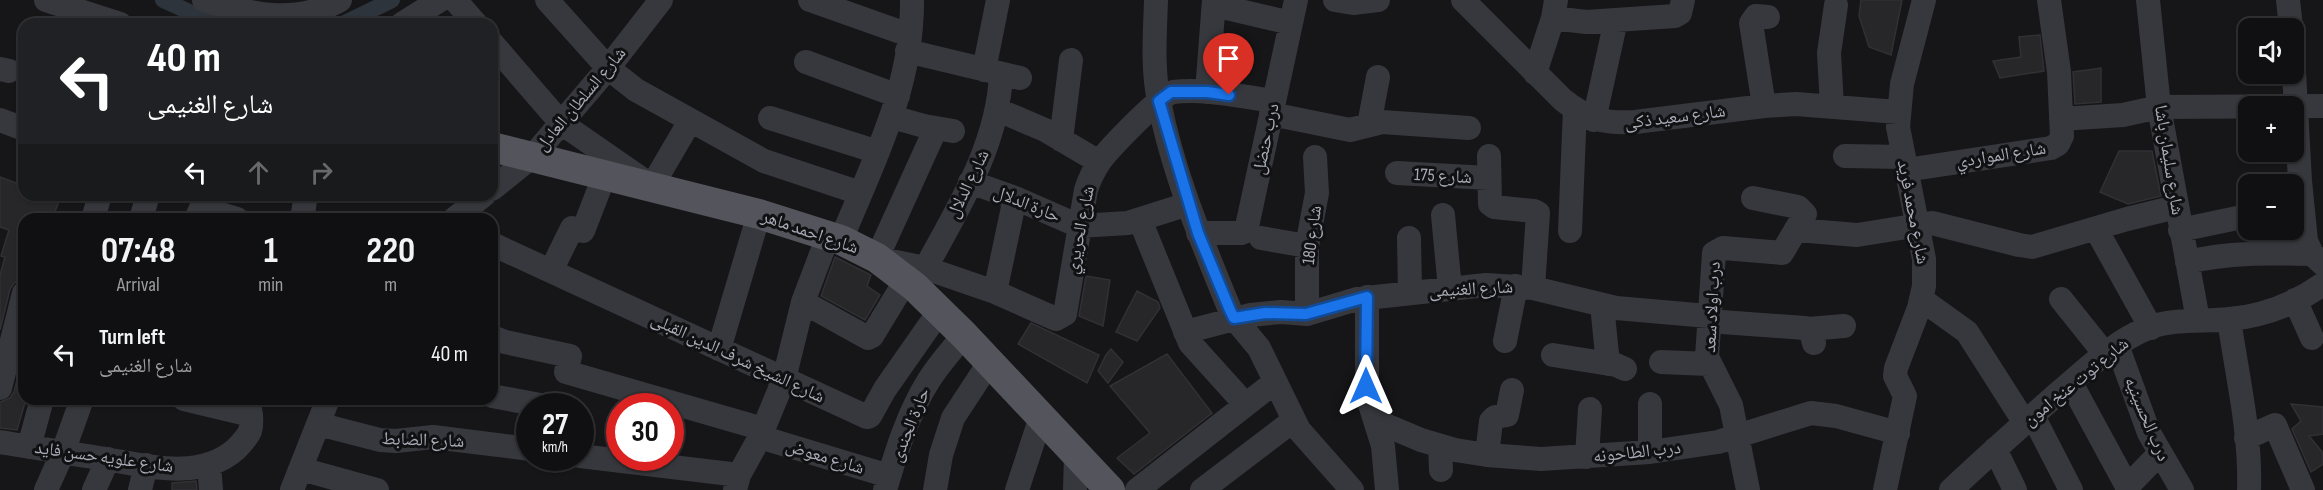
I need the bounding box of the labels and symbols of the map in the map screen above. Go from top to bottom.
pin [1203,33,1254,95]
street label: شارع السلطان العادل [531,43,631,155]
street label: شارع سعيد ذكى [1623,100,1727,134]
street label: درب حنضل [1248,101,1284,177]
street label: شارع سليمان باشا [2150,103,2188,217]
street label: شارع المواردي [1954,138,2048,176]
street label: شارع الدلال [942,146,994,222]
street label: شارع محمد فريد [1893,158,1933,266]
street label: شارع 175 [1414,164,1472,188]
street label: حارة الدلال [991,181,1063,227]
street label: شارع الحريري [1061,184,1102,276]
street label: شارع 180 [1298,204,1326,266]
street label: شارع احمد ماهر [758,205,861,258]
street label: درب اولاد سعد [1699,261,1725,353]
street label: شارع الغنيمى [1428,276,1514,302]
street label: شارع الشيخ شرف الدين القبلى [648,309,828,408]
street label: شارع توت عنخ امون [2019,333,2133,432]
position arrow [1334,354,1398,418]
street label: درب الحسينيه [2120,374,2174,464]
street label: حارة الجندى [886,385,934,465]
speed limit sign: 30 [606,393,684,471]
street label: شارع الضابط [381,428,465,452]
street label: شارع معوض [783,435,867,479]
street label: شارع علويه حسن فايد [33,437,175,477]
street label: درب الطاحونه [1592,437,1682,467]

